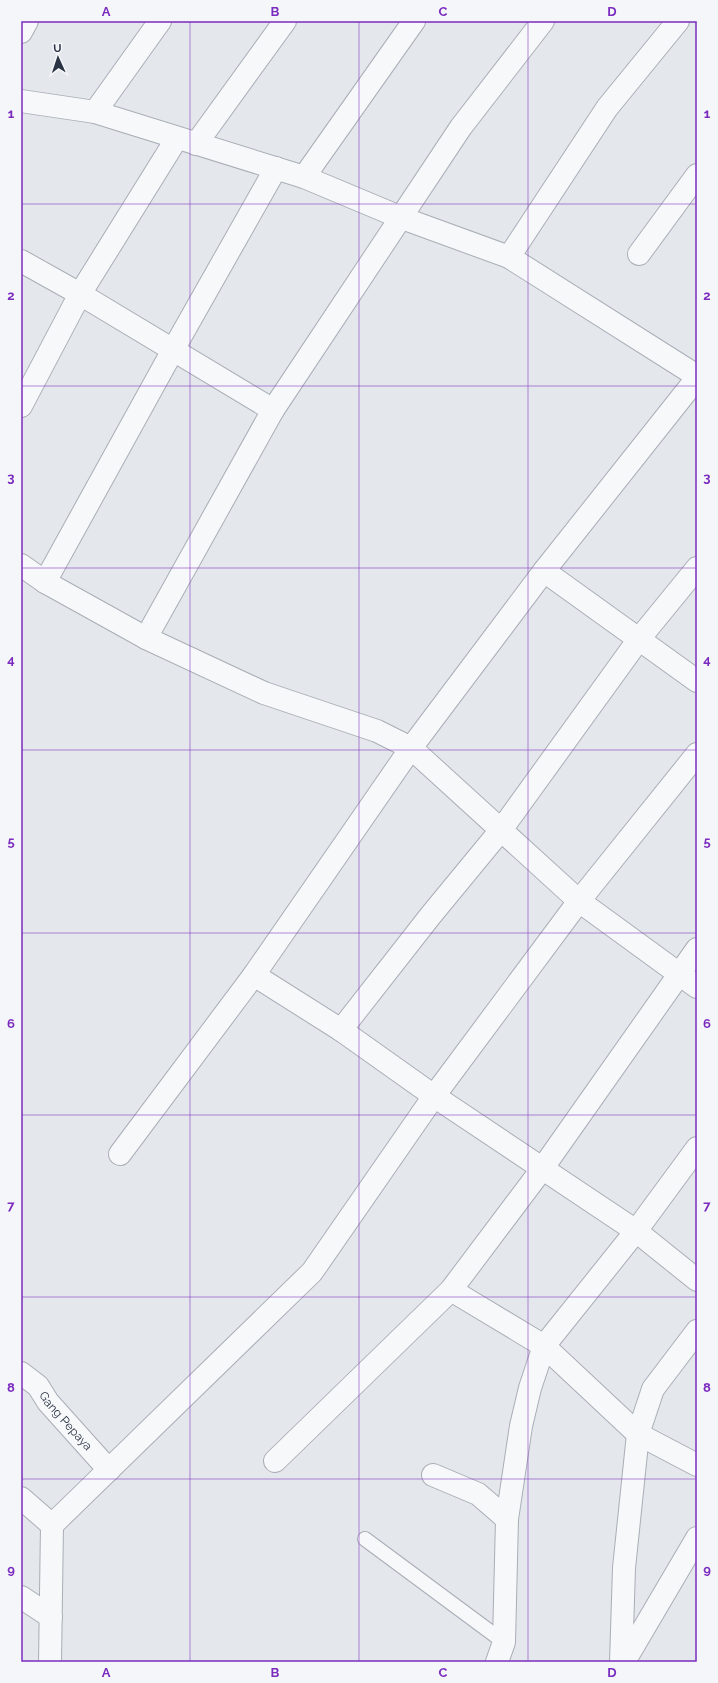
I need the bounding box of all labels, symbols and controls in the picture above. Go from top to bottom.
text: A [102,4,111,19]
text: B [271,4,280,19]
text: C [439,4,448,19]
text: D [607,4,617,19]
north arrow [38,38,78,78]
text: U [53,42,62,55]
text: 1 [8,106,15,121]
text: 1 [704,106,711,121]
text: 2 [7,288,15,303]
text: 2 [703,288,711,303]
text: 3 [7,470,15,485]
text: 3 [703,470,711,485]
text: 4 [7,652,15,667]
text: 4 [703,652,711,667]
text: 5 [7,834,15,849]
text: 5 [703,834,711,849]
text: 6 [7,1016,15,1031]
text: 6 [703,1016,711,1031]
text: 7 [7,1198,15,1213]
text: 7 [703,1198,711,1213]
text: 8 [7,1380,15,1395]
text: 8 [703,1380,711,1395]
street label: Gang Pepaya [36,1389,95,1453]
text: 9 [7,1562,15,1577]
text: 9 [703,1562,711,1577]
text: A [102,1665,111,1680]
text: B [271,1665,280,1680]
text: C [439,1665,448,1680]
text: D [607,1665,617,1680]

